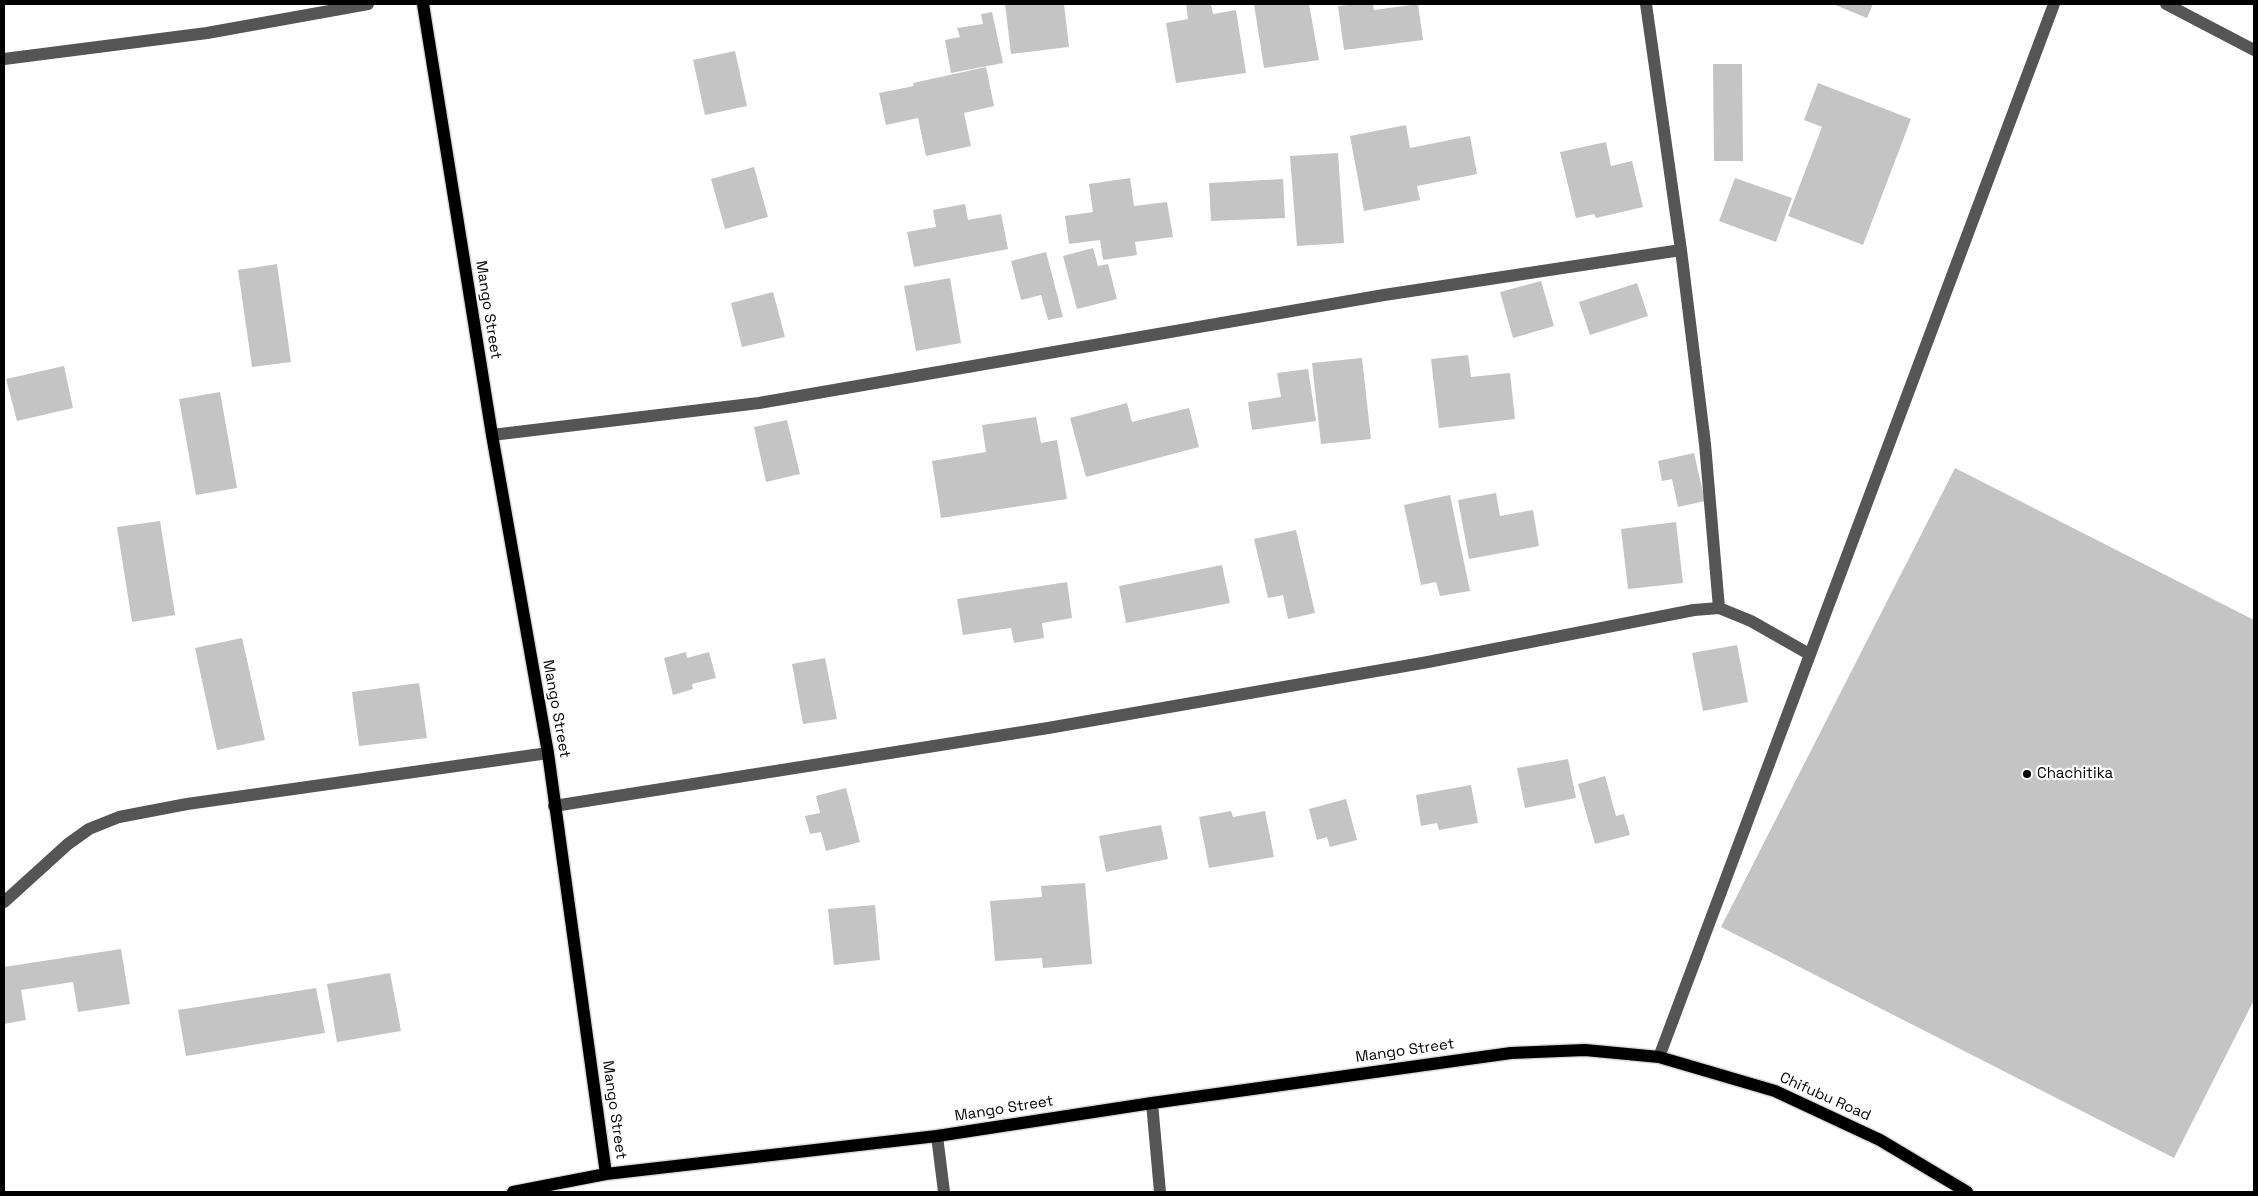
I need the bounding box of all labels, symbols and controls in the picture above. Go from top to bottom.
street label: Mango Street [471,260,505,360]
street label: Mango Street [539,658,573,760]
place label: Chachitika [2037,765,2113,783]
marker: Chachitika [2021,768,2033,780]
street label: Mango Street [1355,1035,1455,1067]
street label: Mango Street [598,1060,630,1160]
street label: Chifubu Road [1777,1069,1873,1125]
street label: Mango Street [954,1092,1054,1126]

